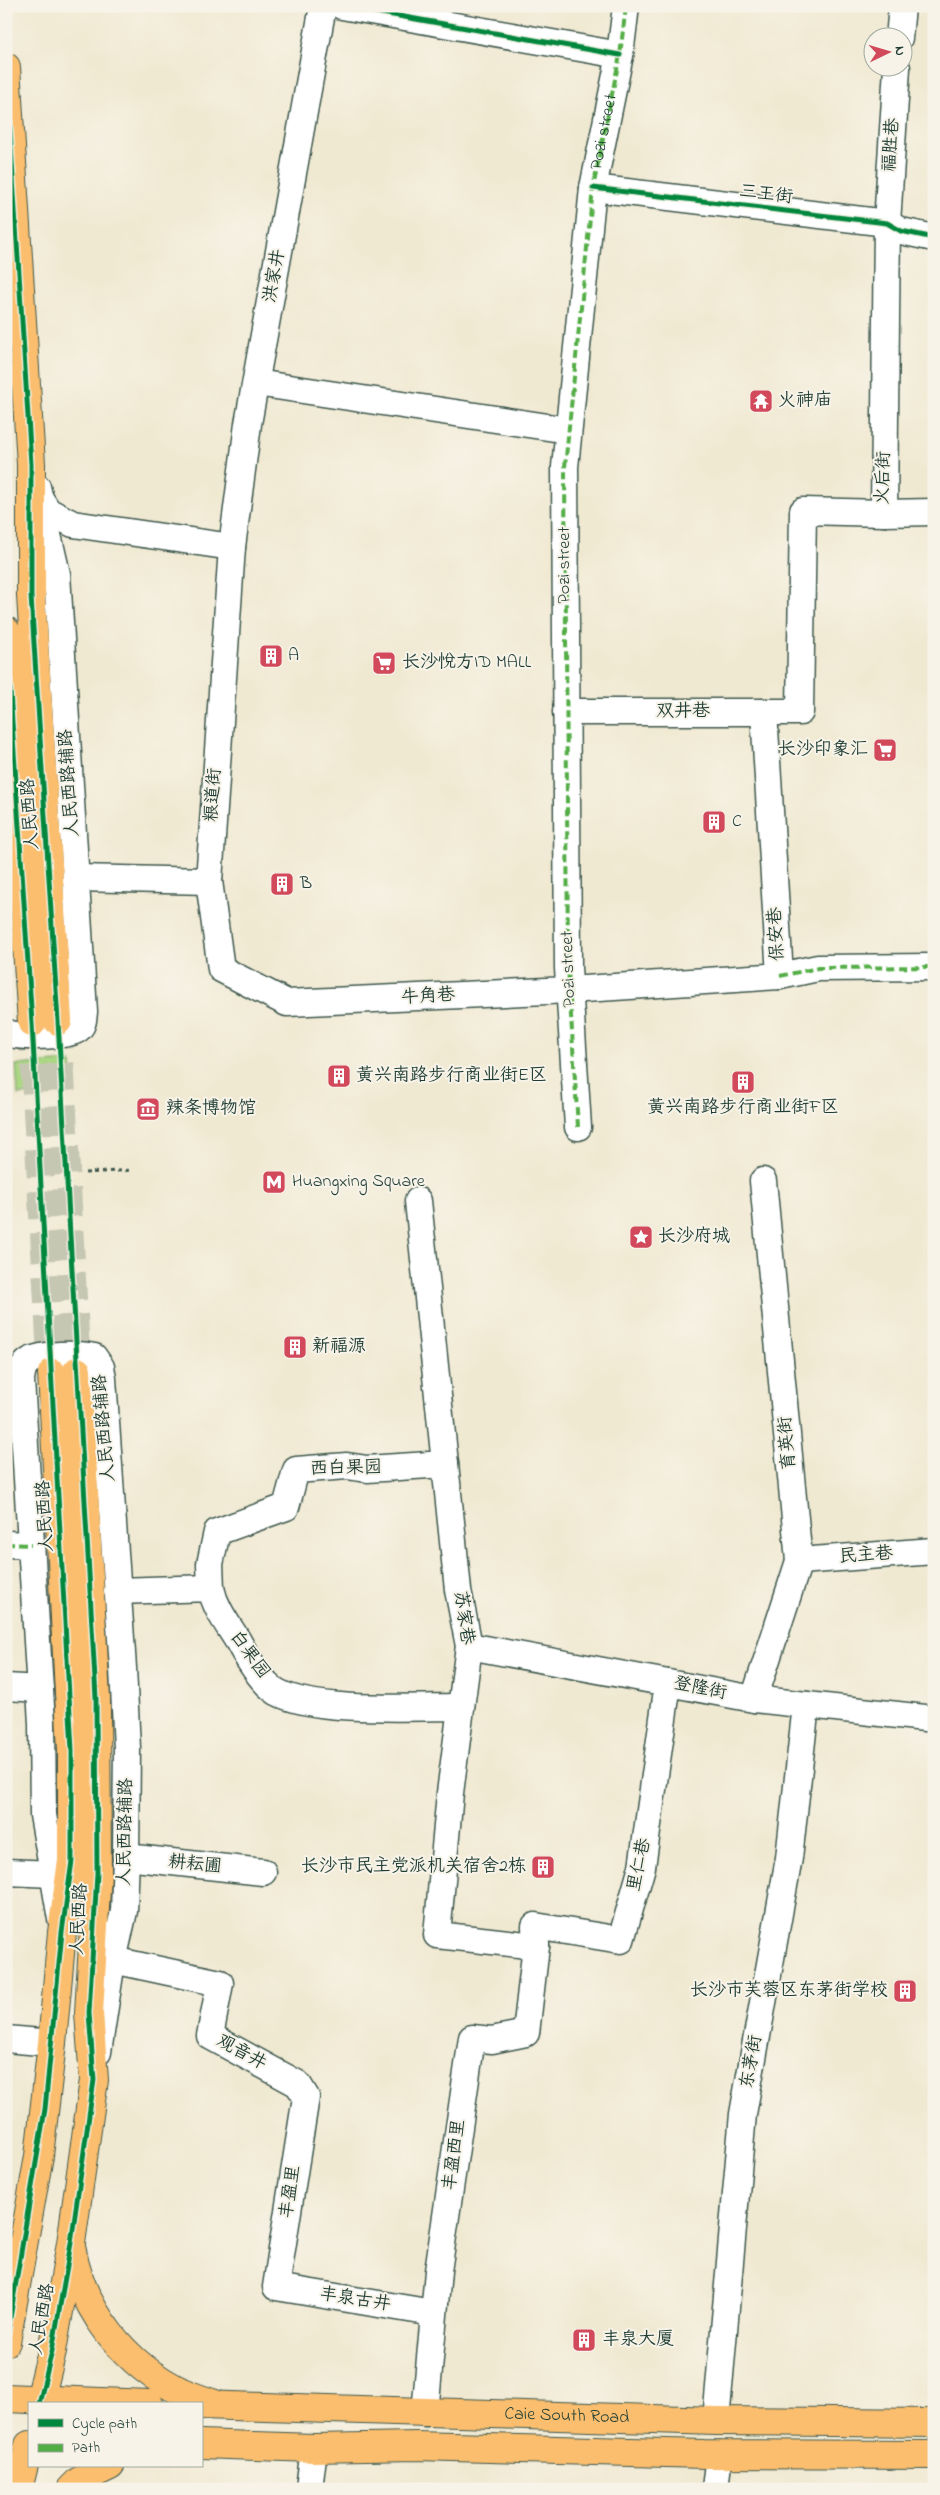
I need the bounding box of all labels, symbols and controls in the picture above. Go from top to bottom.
north arrow [862,28,912,78]
text: N [889,45,910,57]
street label: Pozi street [584,92,625,172]
street label: 福胜巷 [877,117,907,173]
street label: 三王街 [738,179,794,211]
street label: 洪家井 [258,247,292,305]
temple icon: 火神庙 [748,388,774,414]
place label: 火神庙 [778,388,832,414]
street label: 火后街 [870,451,898,505]
street label: Pozi street [552,527,578,603]
building icon: A [258,643,284,669]
place label: A [288,643,299,669]
supermarket icon: 长沙悦方ID MALL [371,650,397,676]
place label: 长沙悦方ID MALL [402,650,532,676]
street label: 双井巷 [656,699,710,725]
street label: 人民西路辅路 [53,728,87,838]
place label: 长沙印象汇 [778,737,868,763]
supermarket icon: 长沙印象汇 [872,737,898,763]
street label: 粮道街 [199,767,229,823]
street label: 人民西路 [16,777,46,851]
building icon: C [701,809,727,835]
place label: C [732,809,742,835]
building icon: B [269,871,295,897]
place label: B [299,871,312,897]
street label: 保安巷 [763,906,791,962]
street label: Pozi street [555,930,583,1008]
street label: 牛角巷 [400,983,456,1011]
building icon: 黄兴南路步行商业街E区 [326,1063,352,1089]
place label: 黄兴南路步行商业街E区 [356,1063,547,1089]
building icon: 黄兴南路步行商业街F区 [730,1069,756,1095]
place label: 黄兴南路步行商业街F区 [647,1095,839,1121]
museum icon: 辣条博物馆 [135,1096,161,1122]
place label: 辣条博物馆 [166,1096,256,1122]
metro station icon: Huangxing Square [261,1169,287,1195]
place label: Huangxing Square [292,1169,426,1196]
place icon: 长沙府城 [628,1224,654,1250]
place label: 长沙府城 [658,1224,730,1250]
building icon: 新福源 [282,1334,308,1360]
place label: 新福源 [312,1334,366,1360]
street label: 人民西路辅路 [87,1373,123,1483]
street label: 育英街 [773,1415,803,1471]
street label: 西白果园 [310,1455,382,1483]
street label: 人民西路 [31,1479,61,1553]
street label: 民主巷 [838,1541,894,1571]
street label: 苏家巷 [446,1589,480,1647]
street label: 白果园 [223,1626,275,1684]
street label: 登隆街 [671,1671,729,1707]
street label: 人民西路辅路 [112,1778,140,1886]
street label: 里仁巷 [622,1836,658,1894]
street label: 耕耘圃 [167,1849,223,1881]
place label: 长沙市民主党派机关宿舍2栋 [301,1854,526,1880]
building icon: 长沙市民主党派机关宿舍2栋 [530,1854,556,1880]
street label: 人民西路 [65,1882,95,1956]
place label: 长沙市芙蓉区东茅街学校 [690,1978,888,2004]
building icon: 长沙市芙蓉区东茅街学校 [892,1978,918,2004]
street label: 观音井 [211,2029,271,2077]
street label: 东茅街 [735,2033,769,2091]
street label: 丰盈西里 [437,2118,473,2192]
street label: 丰盈里 [274,2163,308,2221]
street label: 人民西路 [24,2281,62,2357]
street label: 丰泉古井 [317,2282,393,2318]
building icon: 丰泉大厦 [571,2327,597,2353]
place label: 丰泉大厦 [602,2327,674,2353]
street label: Caie South Road [504,2401,630,2431]
legend [28,2402,202,2468]
text: Cycle path [72,2413,137,2436]
text: Path [72,2437,100,2459]

